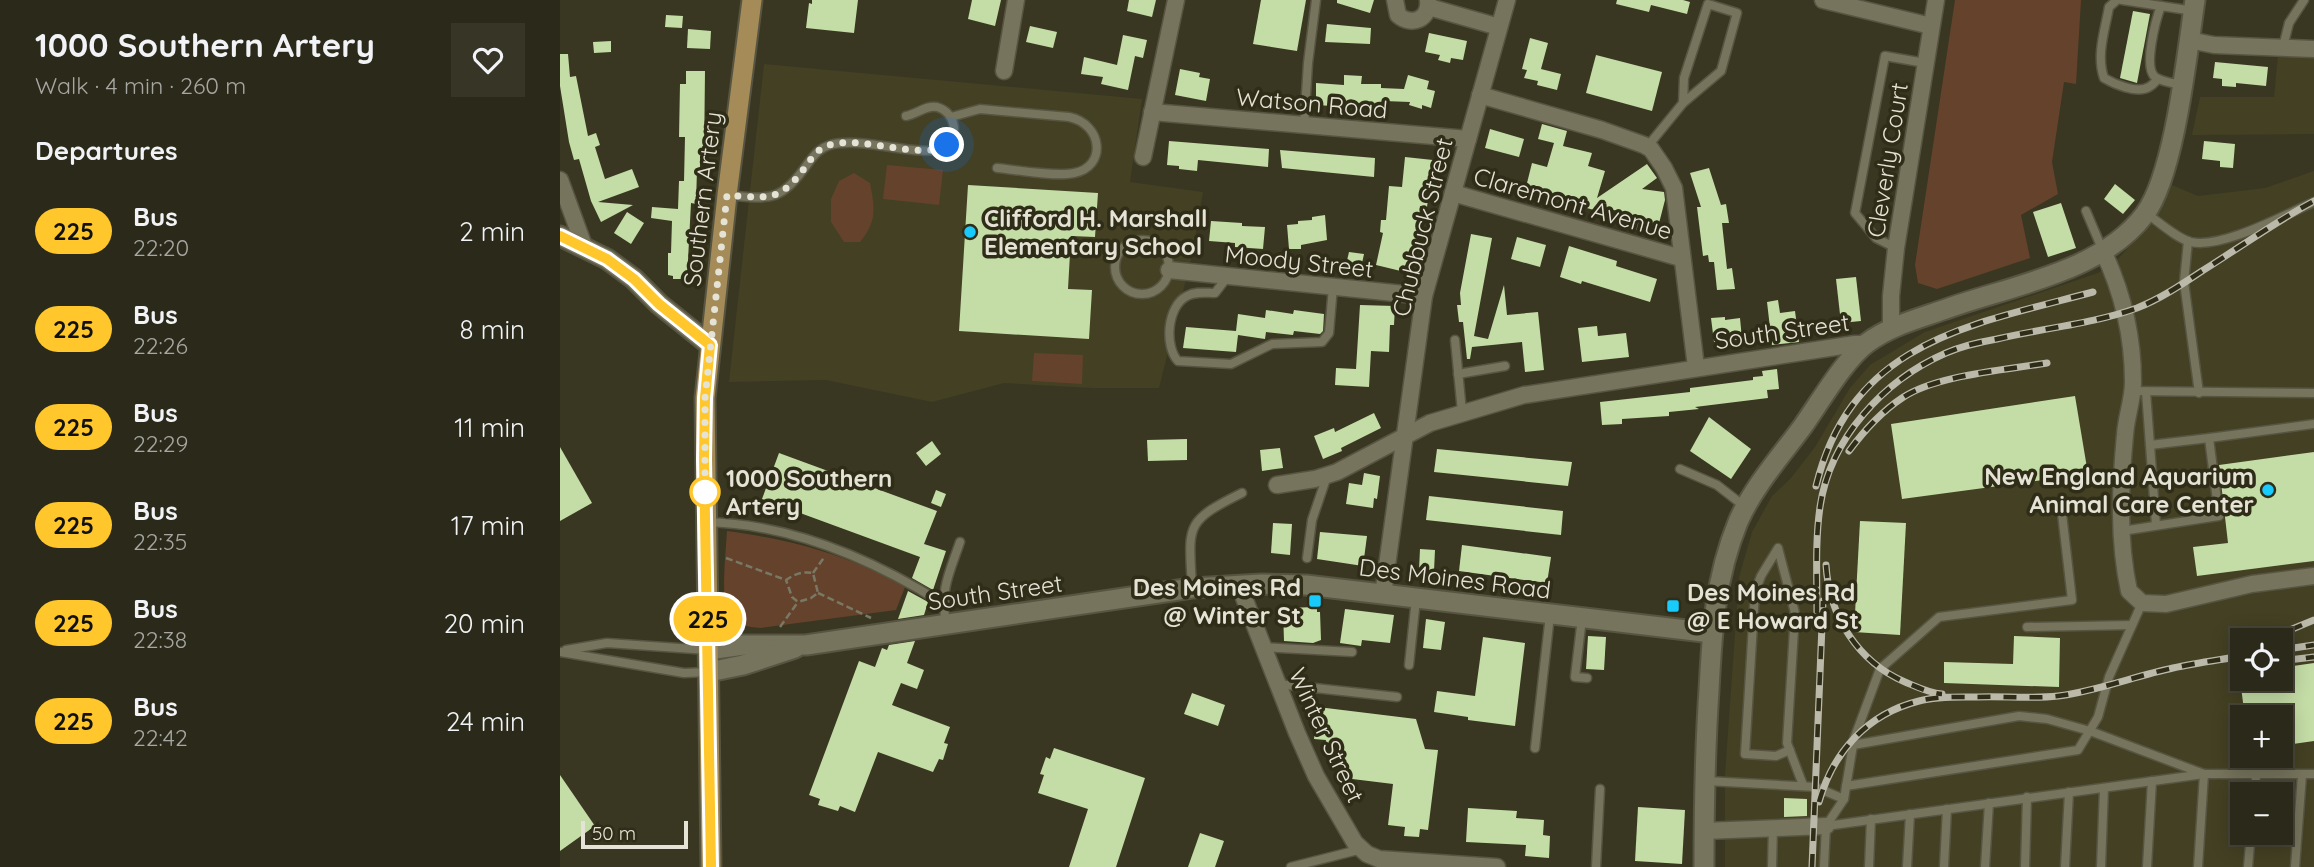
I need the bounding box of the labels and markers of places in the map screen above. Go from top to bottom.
place label: Clifford H. Marshall Elementary School [984,203,1208,261]
marker: Clifford H. Marshall Elementary School [962,224,978,240]
place label: New England Aquarium Animal Care Center [1984,461,2254,519]
place label: 1000 Southern Artery [726,463,892,521]
marker: 1000 Southern Artery [690,477,720,507]
marker: New England Aquarium Animal Care Center [2260,482,2276,498]
place label: Des Moines Rd @ Winter St [1133,572,1301,630]
place label: Des Moines Rd @ E Howard St [1687,577,1859,635]
marker: Des Moines Rd @ Winter St [1307,593,1323,609]
marker: Des Moines Rd @ E Howard St [1665,598,1681,614]

